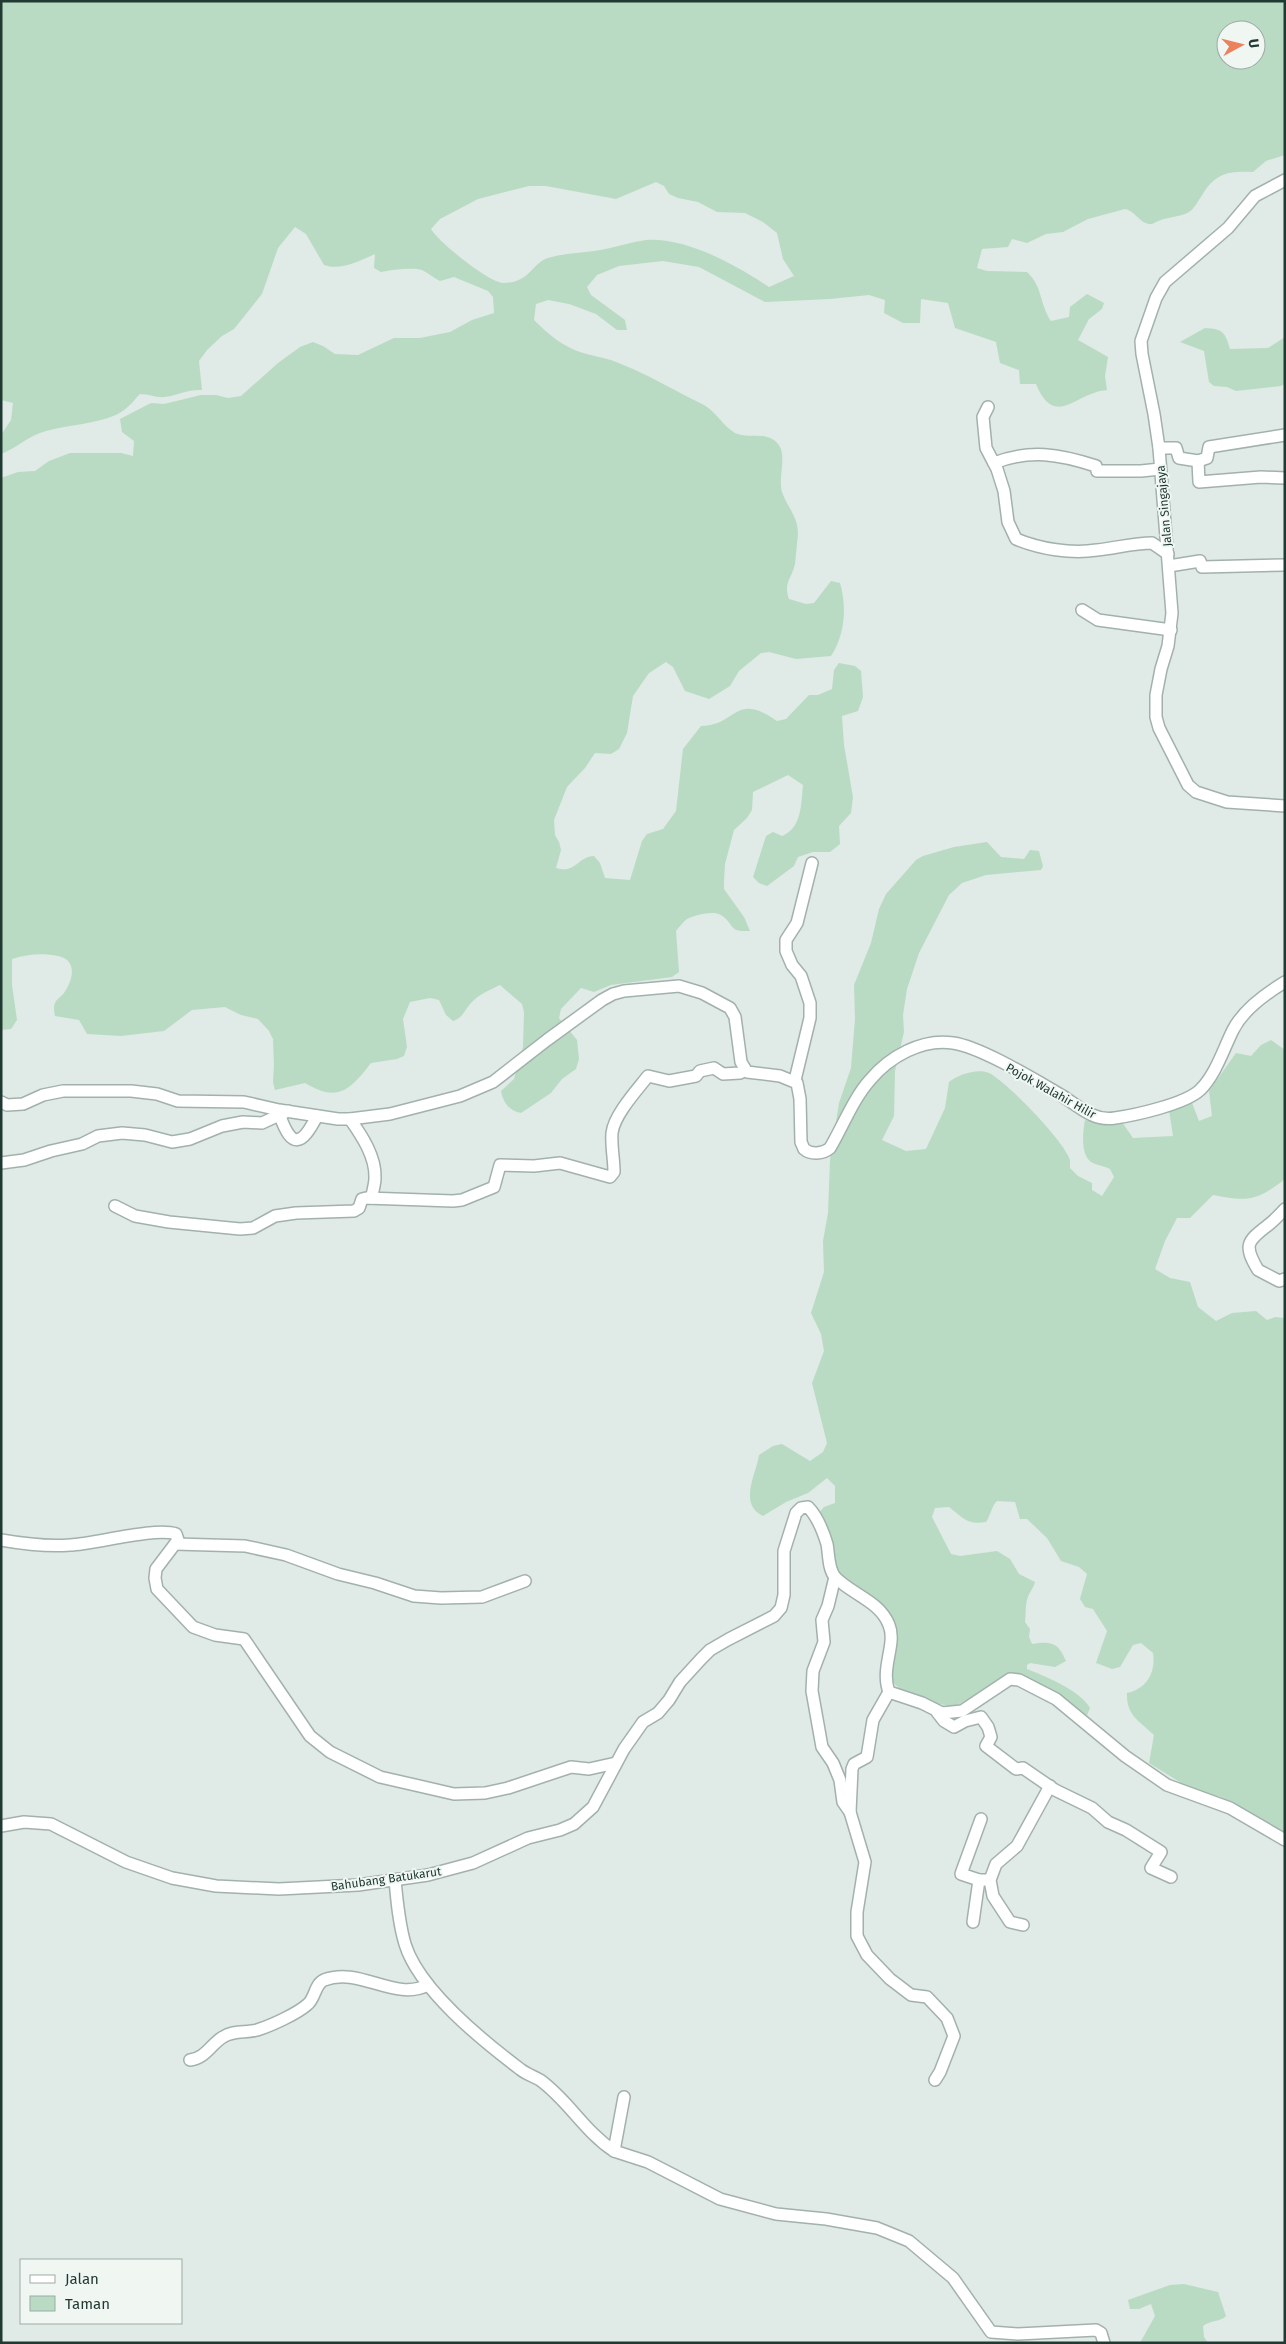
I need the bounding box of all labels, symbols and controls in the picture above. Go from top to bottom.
north arrow [1216,20,1266,70]
text: U [1244,38,1262,49]
street label: Jalan Singajaya [1153,465,1175,547]
street label: Pojok Walahir Hilir [1004,1061,1099,1122]
street label: Bahubang Batukarut [330,1864,443,1894]
legend [20,2259,182,2324]
text: Jalan [65,2270,99,2288]
text: Taman [65,2295,110,2313]

